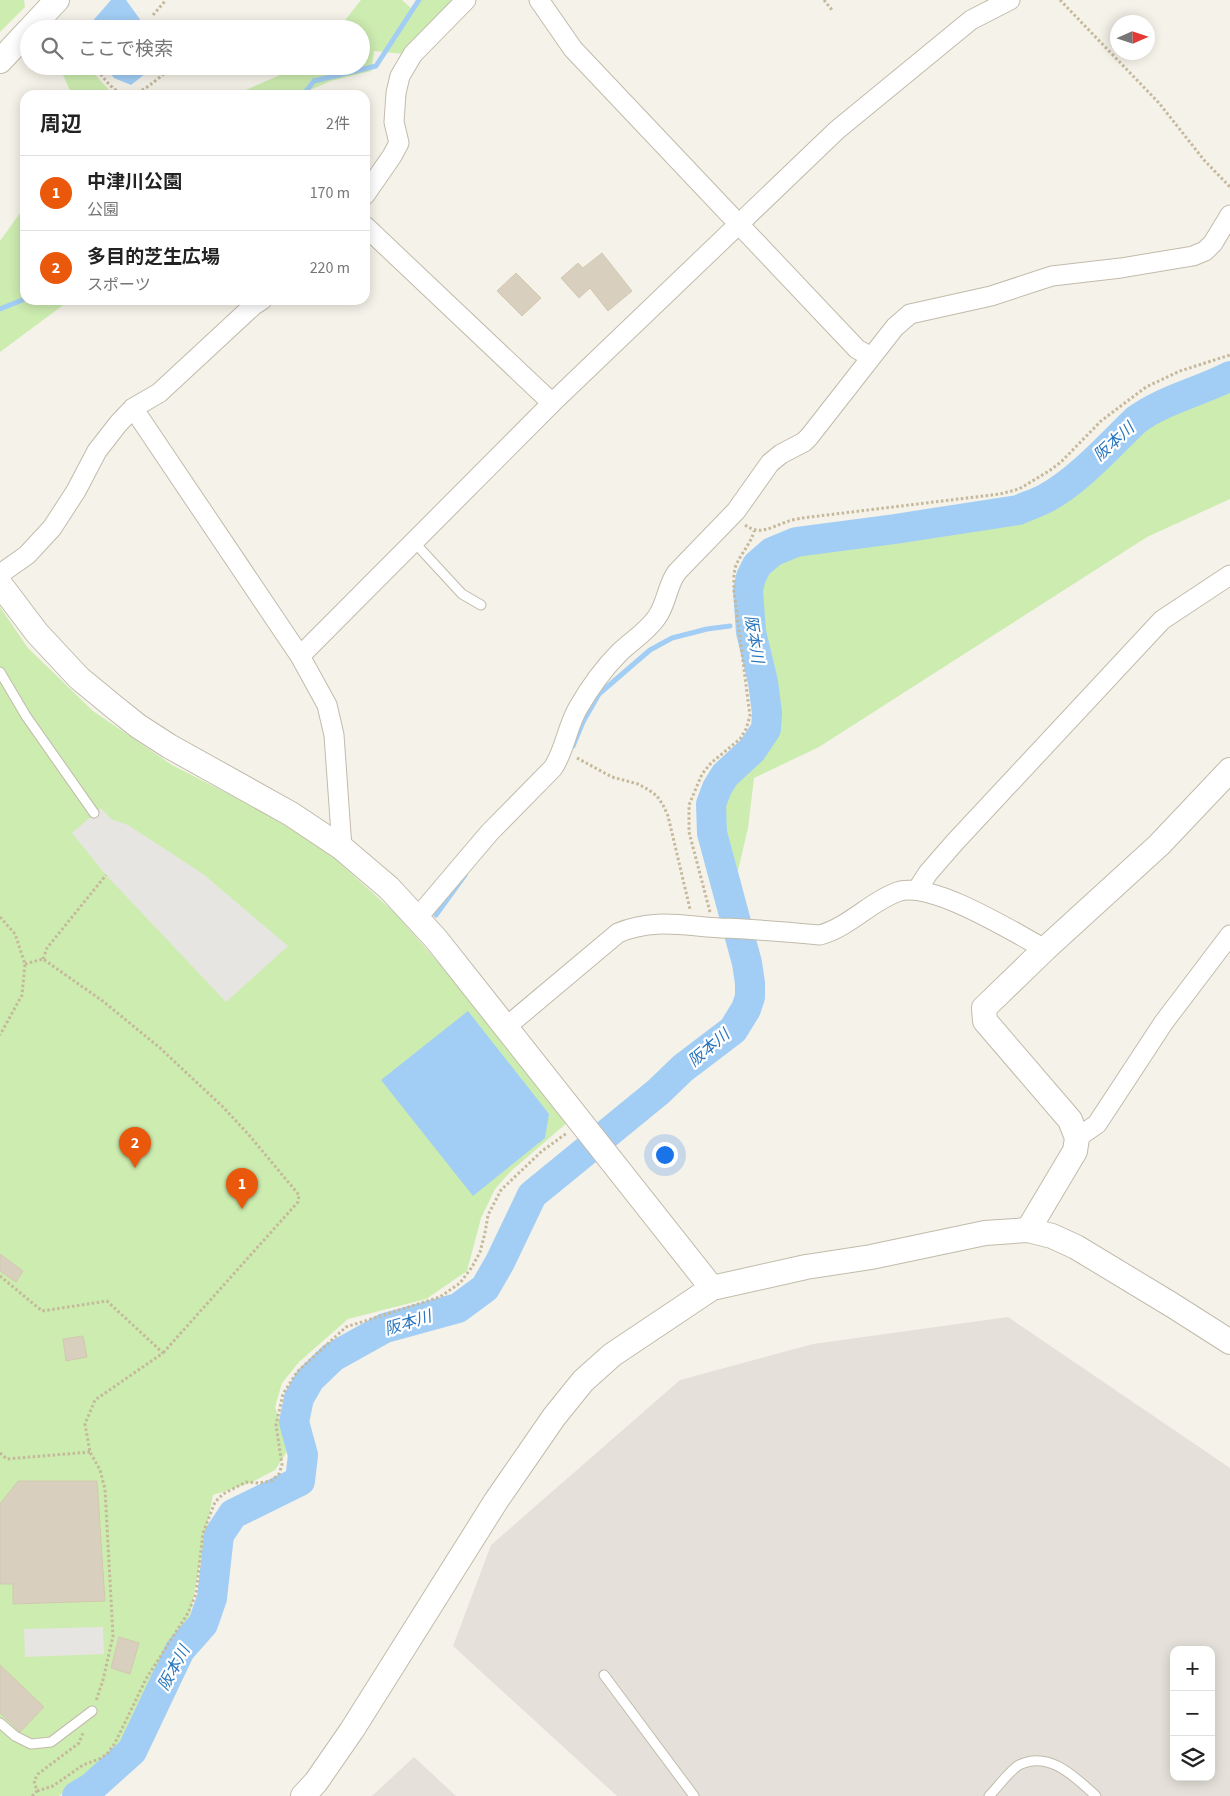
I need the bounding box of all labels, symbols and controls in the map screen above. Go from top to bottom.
north arrow [1110,15,1155,60]
search box [20,20,370,75]
icon: search [38,34,66,62]
text: ここで検索 [78,36,173,63]
text: 周辺 [40,109,82,139]
text: 2件 [326,113,350,135]
text: 中津川公園 [87,169,182,196]
text: 1 [52,182,60,204]
text: 170 m [310,182,350,204]
text: 公園 [87,199,119,221]
text: 多目的芝生広場 [87,244,220,271]
text: 2 [52,257,60,279]
text: 220 m [310,257,350,279]
text: スポーツ [87,274,151,296]
water label: 阪本川 [1089,416,1141,466]
water label: 阪本川 [739,614,769,666]
water label: 阪本川 [684,1023,736,1072]
pin: 2 [119,1127,151,1168]
your location [652,1142,678,1168]
pin: 1 [226,1168,258,1209]
water label: 阪本川 [382,1305,436,1341]
water label: 阪本川 [153,1640,196,1694]
map controls [1170,1646,1215,1781]
button: + [1170,1646,1215,1691]
button: − [1170,1691,1215,1736]
button: layers [1170,1736,1215,1781]

